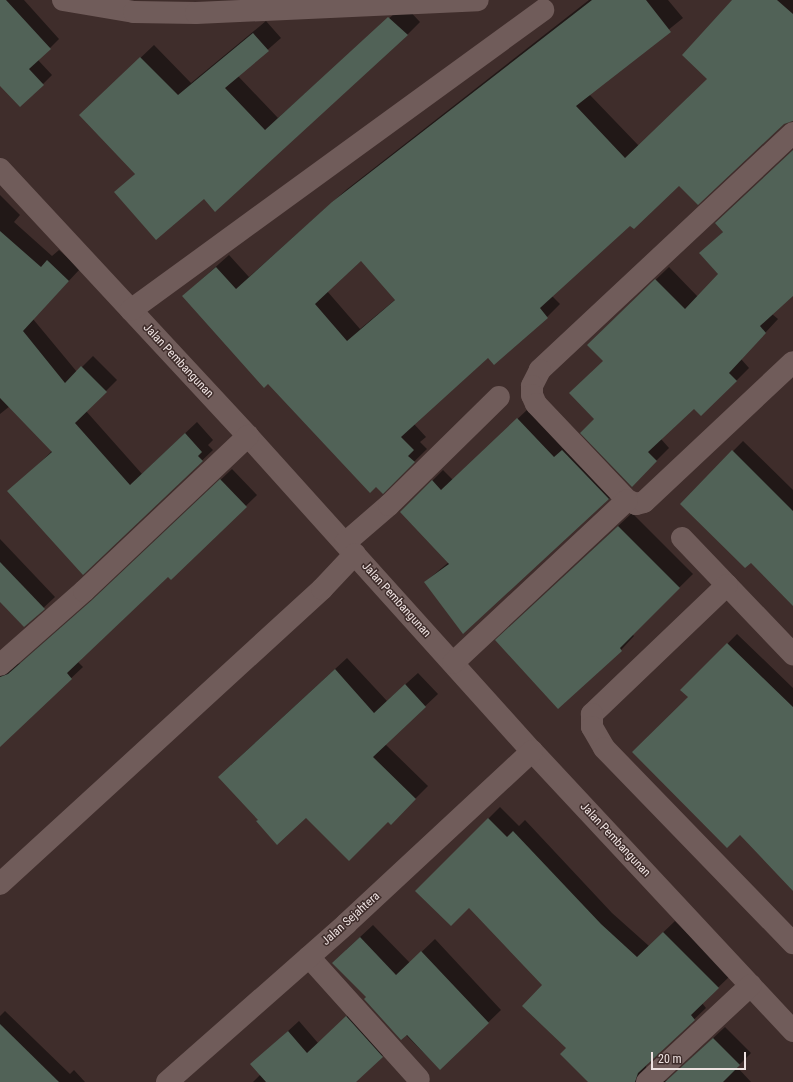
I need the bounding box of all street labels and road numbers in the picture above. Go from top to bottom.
street label: Jalan Pembangunan [140,321,216,401]
street label: Jalan Pembangunan [358,559,434,641]
street label: Jalan Pembangunan [577,800,653,880]
street label: Jalan Sejahtera [319,889,383,949]

